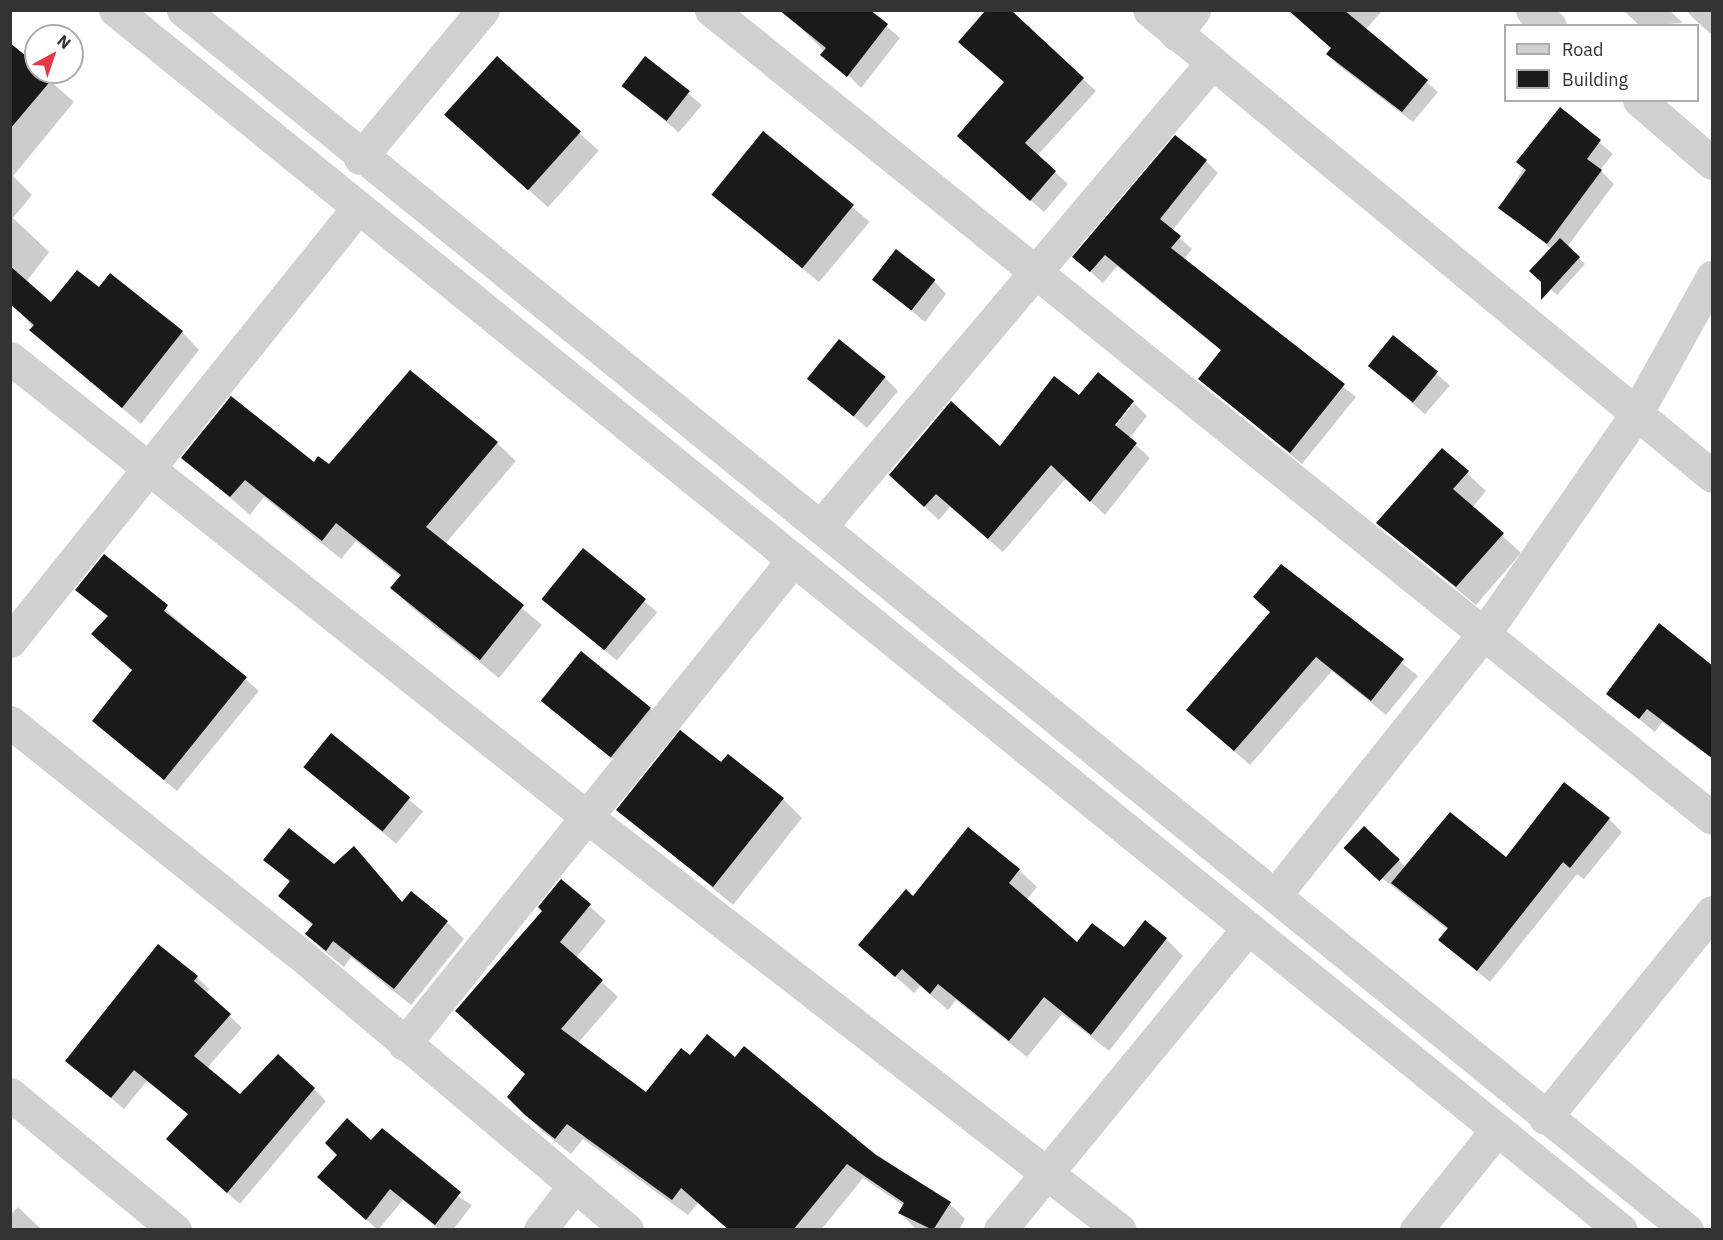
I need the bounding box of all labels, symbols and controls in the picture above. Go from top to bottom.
north arrow [24,24,84,84]
legend [1504,24,1699,102]
text: N [53,30,75,53]
text: Road [1562,38,1603,61]
text: Building [1562,68,1628,91]

